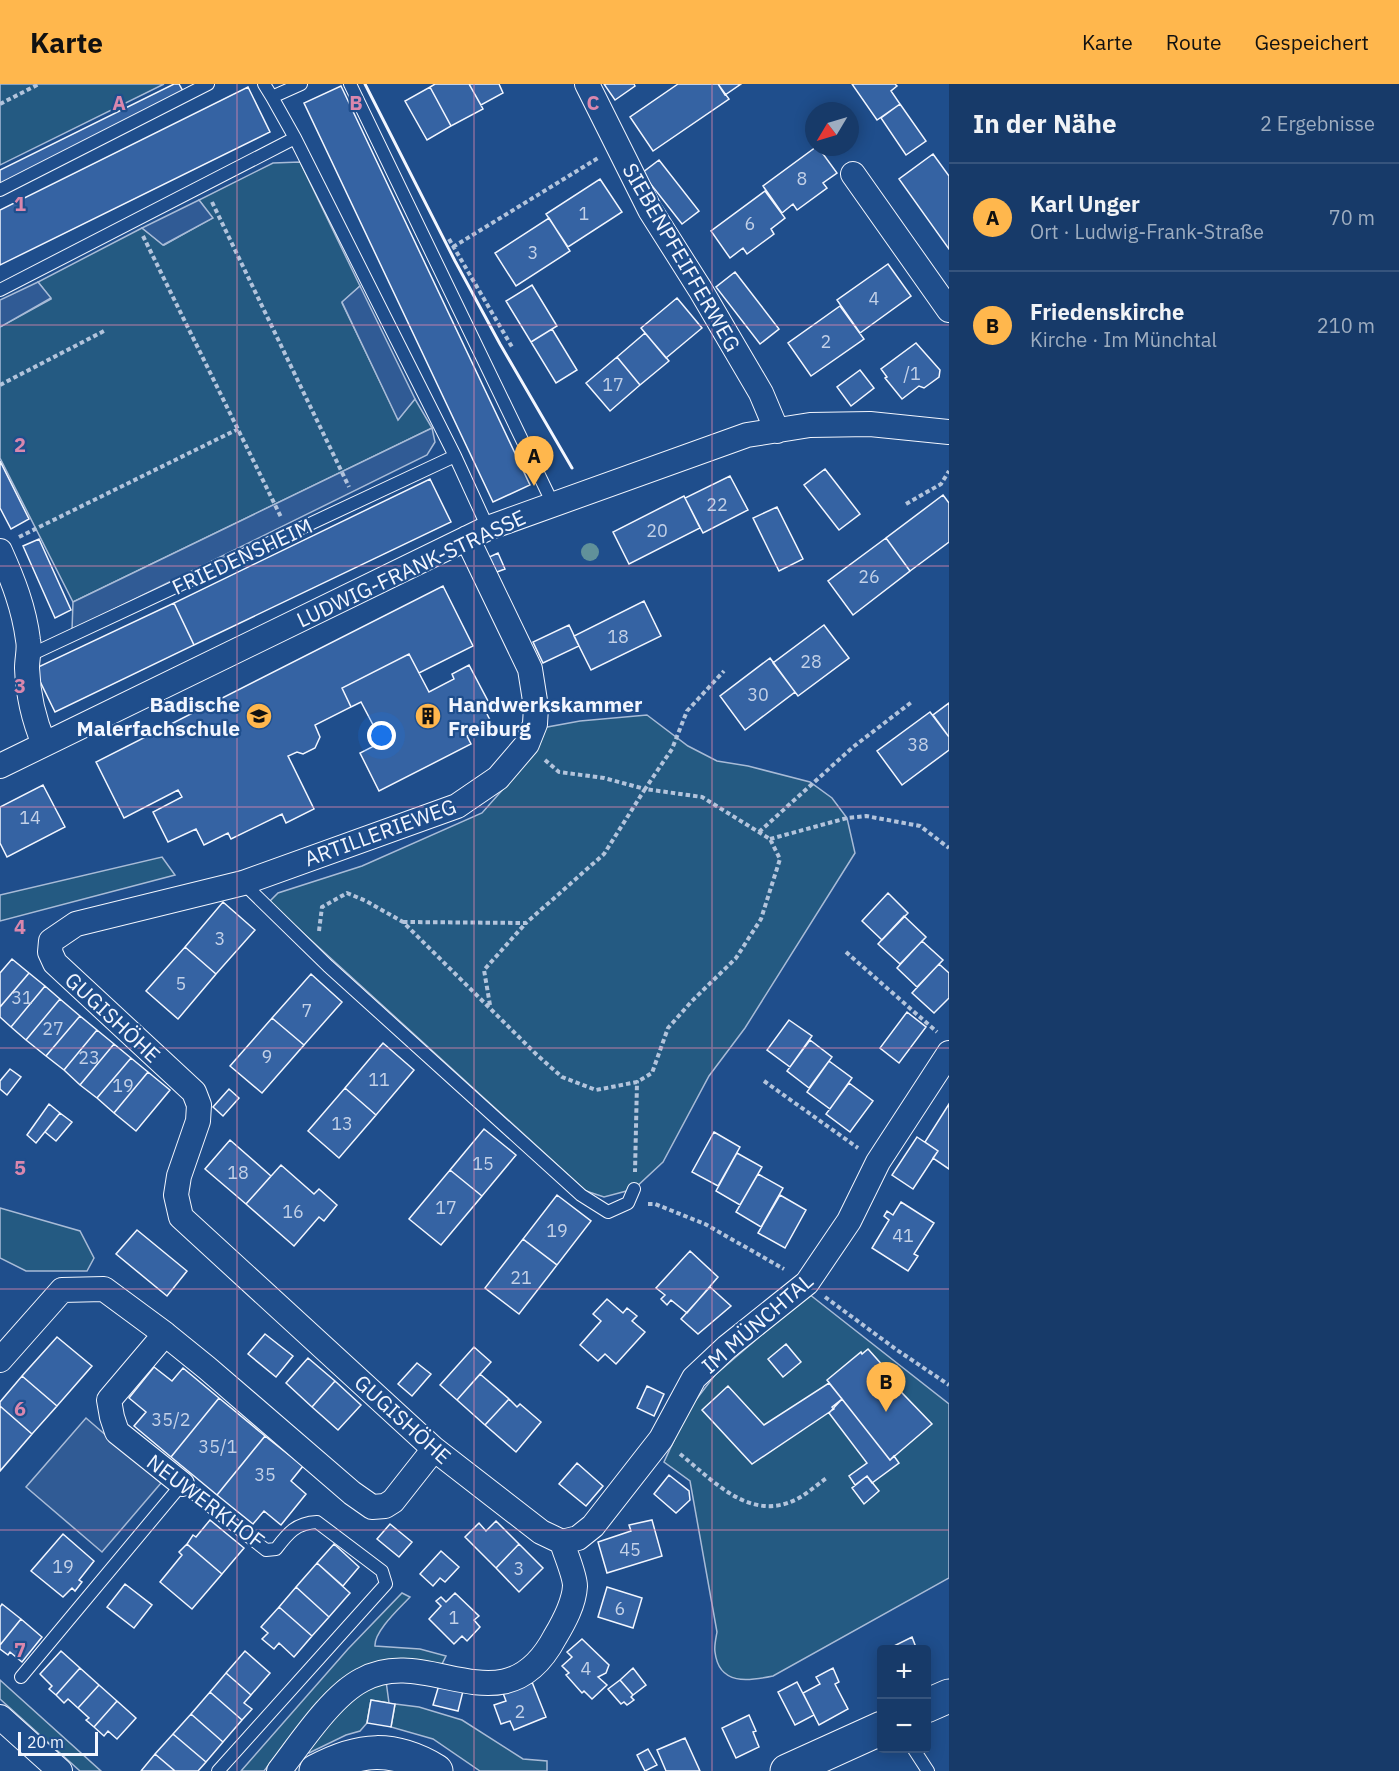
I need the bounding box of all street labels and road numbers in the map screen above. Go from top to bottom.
street label: SIEBENPFEIFFERWEG [617,158,747,356]
street label: LUDWIG-FRANK-STRASSE [292,503,530,633]
street label: FRIEDENSHEIM [167,511,317,601]
street label: ARTILLERIEWEG [300,792,460,872]
street label: GUGISHÖHE [59,966,167,1068]
street label: IM MÜNCHTAL [695,1267,819,1379]
street label: GUGISHÖHE [349,1368,457,1470]
street label: NEUWERKHOF [141,1448,271,1554]

